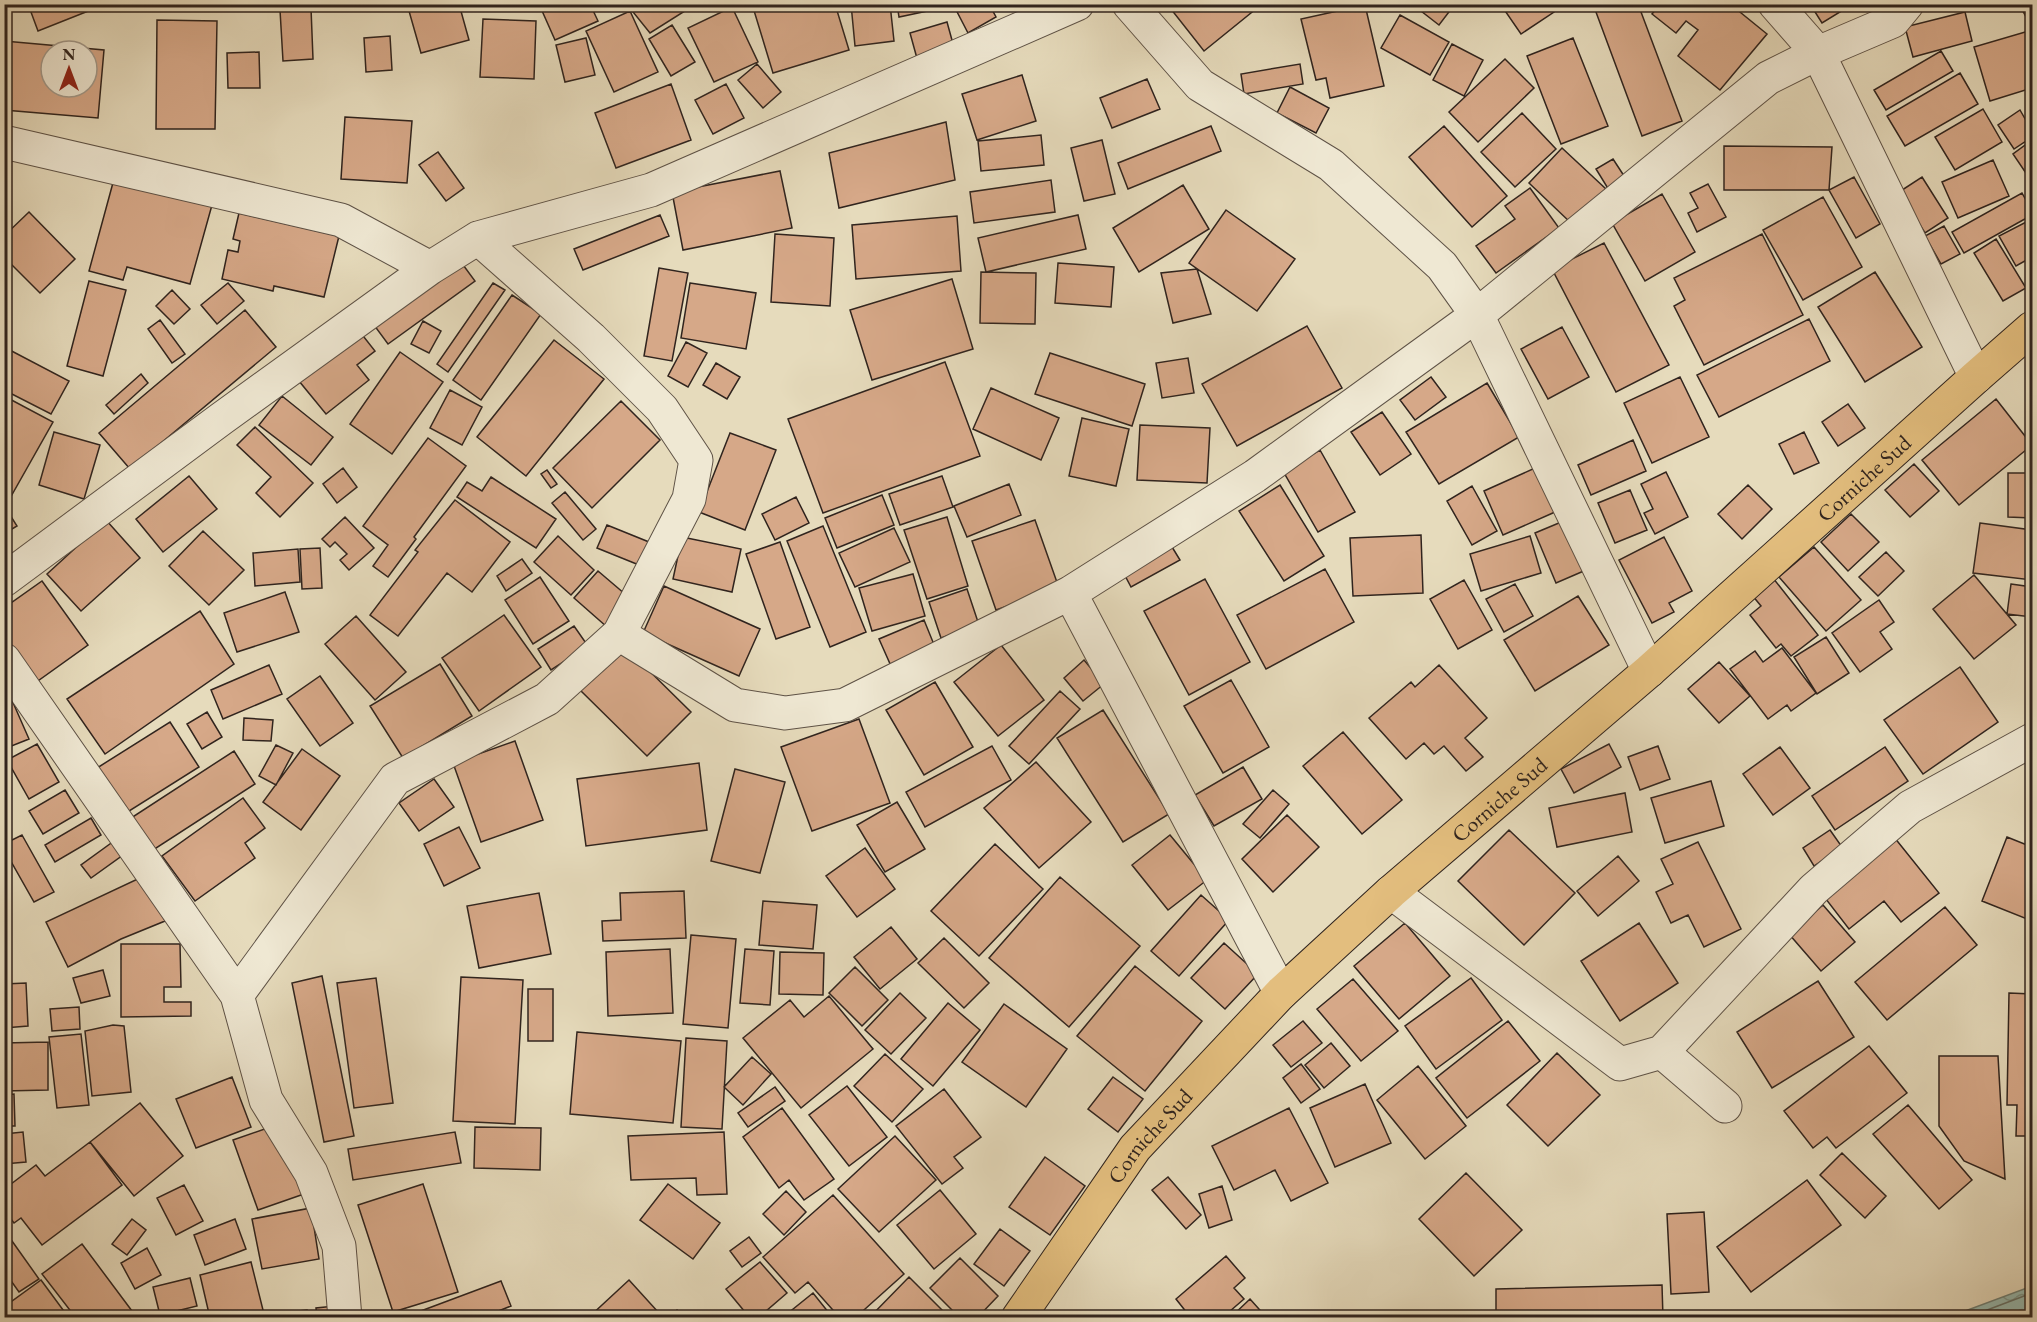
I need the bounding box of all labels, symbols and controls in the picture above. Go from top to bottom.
north arrow [39,39,99,99]
text: N [63,44,76,65]
street label: Corniche Sud [1811,428,1918,528]
street label: Corniche Sud [1446,750,1554,849]
street label: Corniche Sud [1101,1082,1199,1189]

